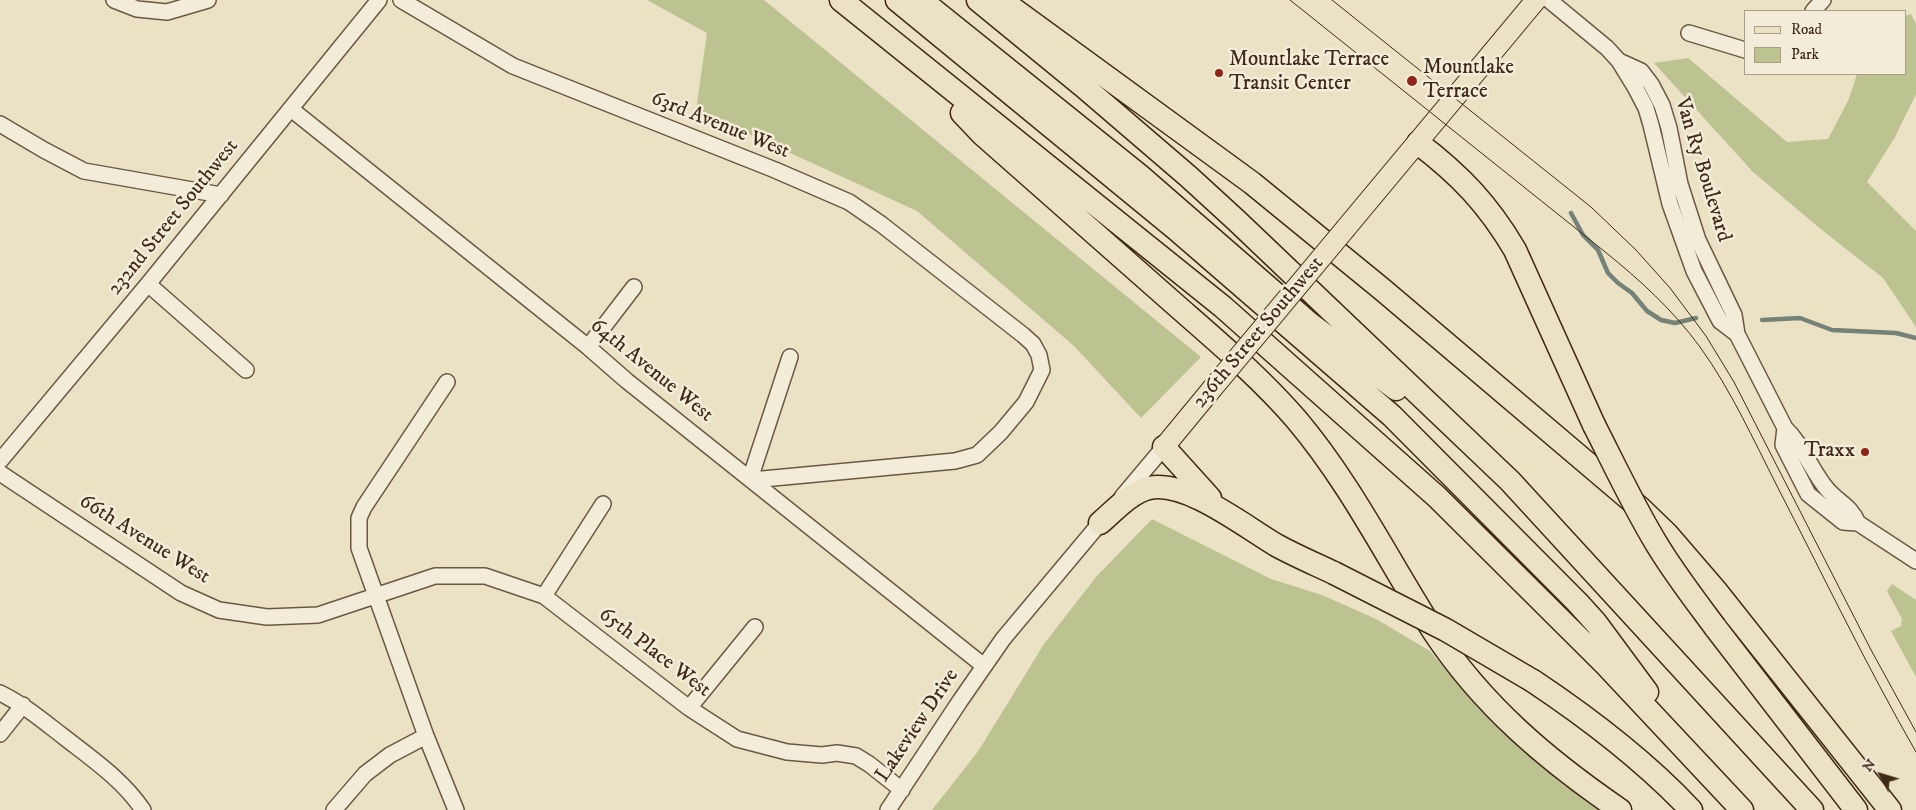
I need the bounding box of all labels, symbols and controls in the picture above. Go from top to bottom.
legend [1744,10,1906,75]
text: Road [1791,20,1822,39]
text: Park [1791,45,1819,64]
place label: Mountlake Terrace Transit Center [1229,48,1389,98]
place label: Mountlake Terrace [1423,56,1514,106]
marker: Mountlake Terrace Transit Center [1213,67,1225,79]
marker: Mountlake Terrace [1405,74,1419,88]
street label: 63rd Avenue West [647,87,793,165]
street label: Van Ry Boulevard [1668,95,1736,245]
street label: 232nd Street Southwest [103,135,245,301]
street label: 236th Street Southwest [1188,252,1330,414]
street label: 64th Avenue West [584,314,718,428]
place label: Traxx [1804,439,1855,465]
marker: Traxx [1859,446,1871,458]
street label: 66th Avenue West [74,490,214,590]
street label: 65th Place West [593,603,715,703]
street label: Lakeview Drive [871,665,965,787]
north arrow [1856,750,1906,800]
text: N [1859,755,1880,776]

